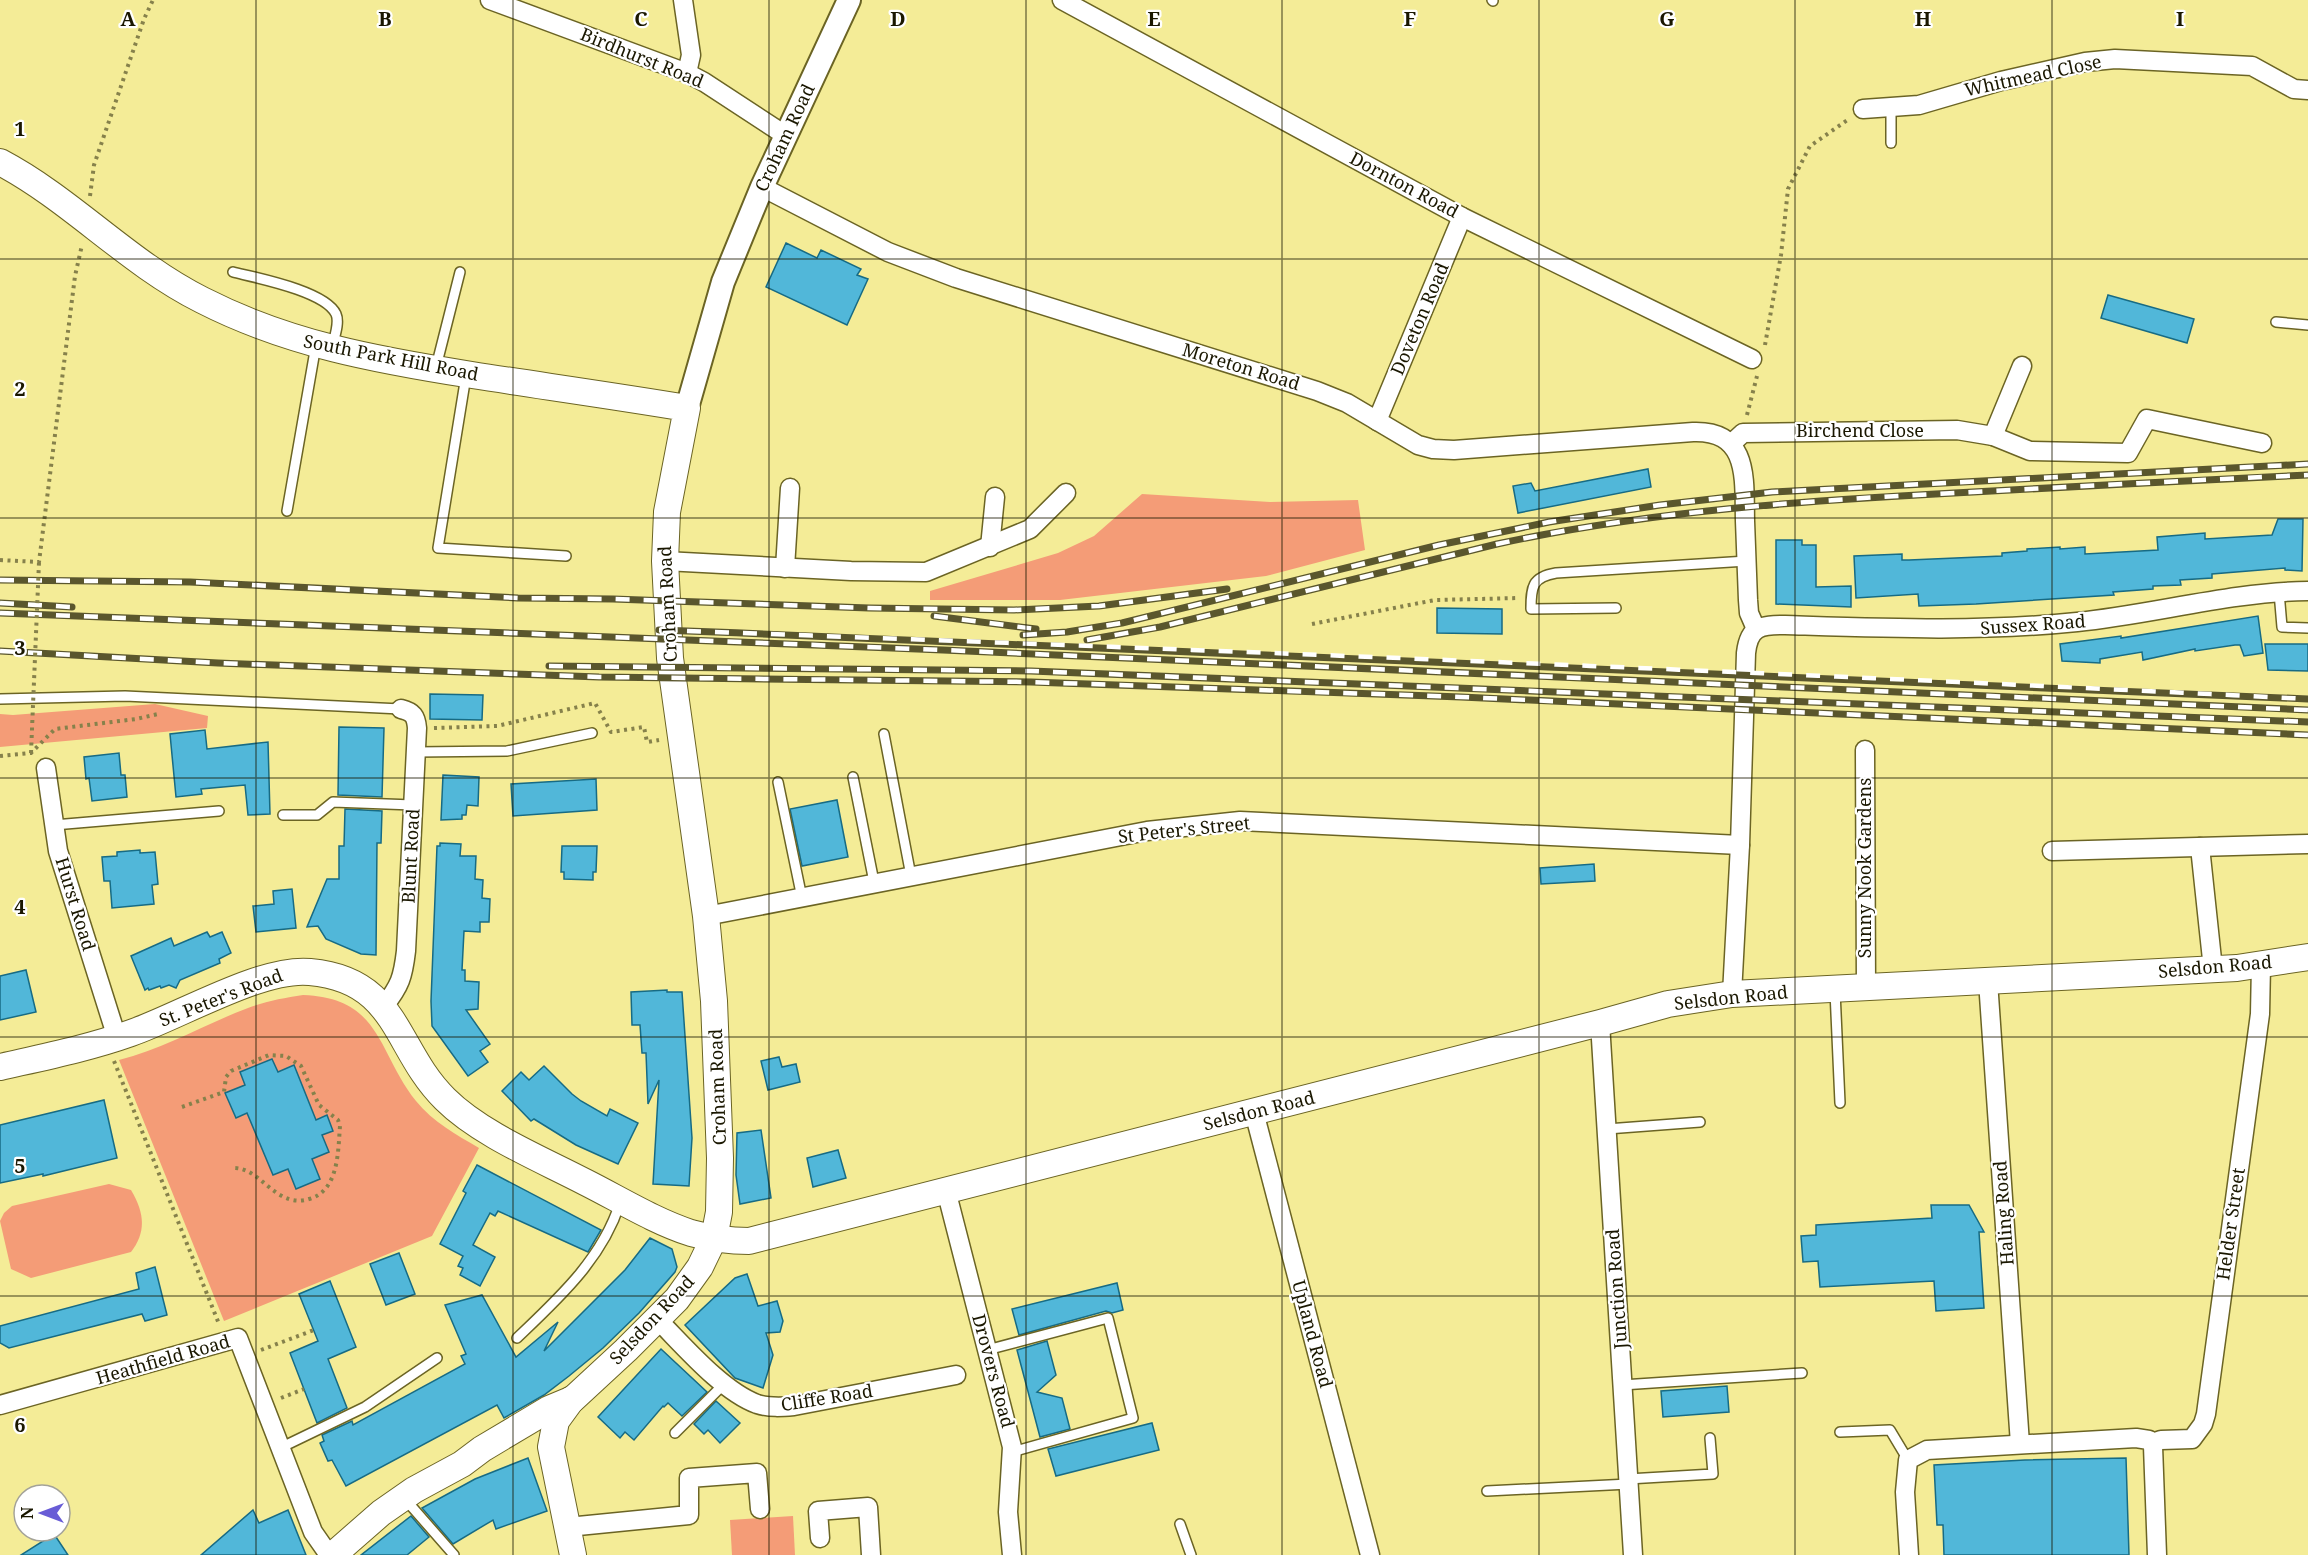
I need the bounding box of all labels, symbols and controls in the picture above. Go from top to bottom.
text: A [120,5,136,32]
text: B [378,5,392,32]
text: C [634,5,648,32]
text: D [890,5,906,32]
text: E [1147,5,1161,32]
text: F [1404,5,1416,32]
text: G [1659,5,1675,32]
text: H [1915,5,1931,32]
text: I [2176,5,2184,32]
street label: Birdhurst Road [577,21,708,93]
street label: Whitmead Close [1962,49,2104,101]
street label: Croham Road [749,80,820,195]
text: 1 [14,115,26,142]
street label: Dornton Road [1346,145,1463,223]
street label: Doveton Road [1385,259,1454,378]
street label: South Park Hill Road [302,328,481,386]
street label: Moreton Road [1180,337,1303,395]
text: 2 [14,375,26,402]
street label: Birchend Close [1796,418,1924,442]
street label: Croham Road [652,545,682,663]
street label: Sussex Road [1979,608,2086,640]
text: 3 [14,634,26,661]
street label: Sunny Nook Gardens [1852,778,1876,958]
street label: Blunt Road [396,808,424,904]
street label: St Peter's Street [1117,810,1251,848]
street label: Hurst Road [50,854,102,953]
text: 4 [14,893,26,920]
street label: Selsdon Road [2157,949,2273,983]
street label: St. Peter's Road [155,962,286,1032]
street label: Selsdon Road [1673,979,1789,1015]
street label: Croham Road [703,1028,731,1146]
street label: Selsdon Road [1200,1085,1317,1135]
text: 5 [14,1152,26,1179]
street label: Haling Road [1987,1160,2019,1266]
street label: Helder Street [2210,1166,2250,1282]
street label: Junction Road [1600,1228,1632,1351]
street label: Selsdon Road [604,1269,699,1369]
street label: Upland Road [1287,1277,1339,1390]
street label: Drovers Road [967,1311,1021,1430]
street label: Heathfield Road [93,1328,232,1390]
street label: Cliffe Road [779,1378,875,1416]
text: 6 [14,1411,26,1438]
north arrow [12,1483,72,1543]
text: N [16,1506,38,1519]

